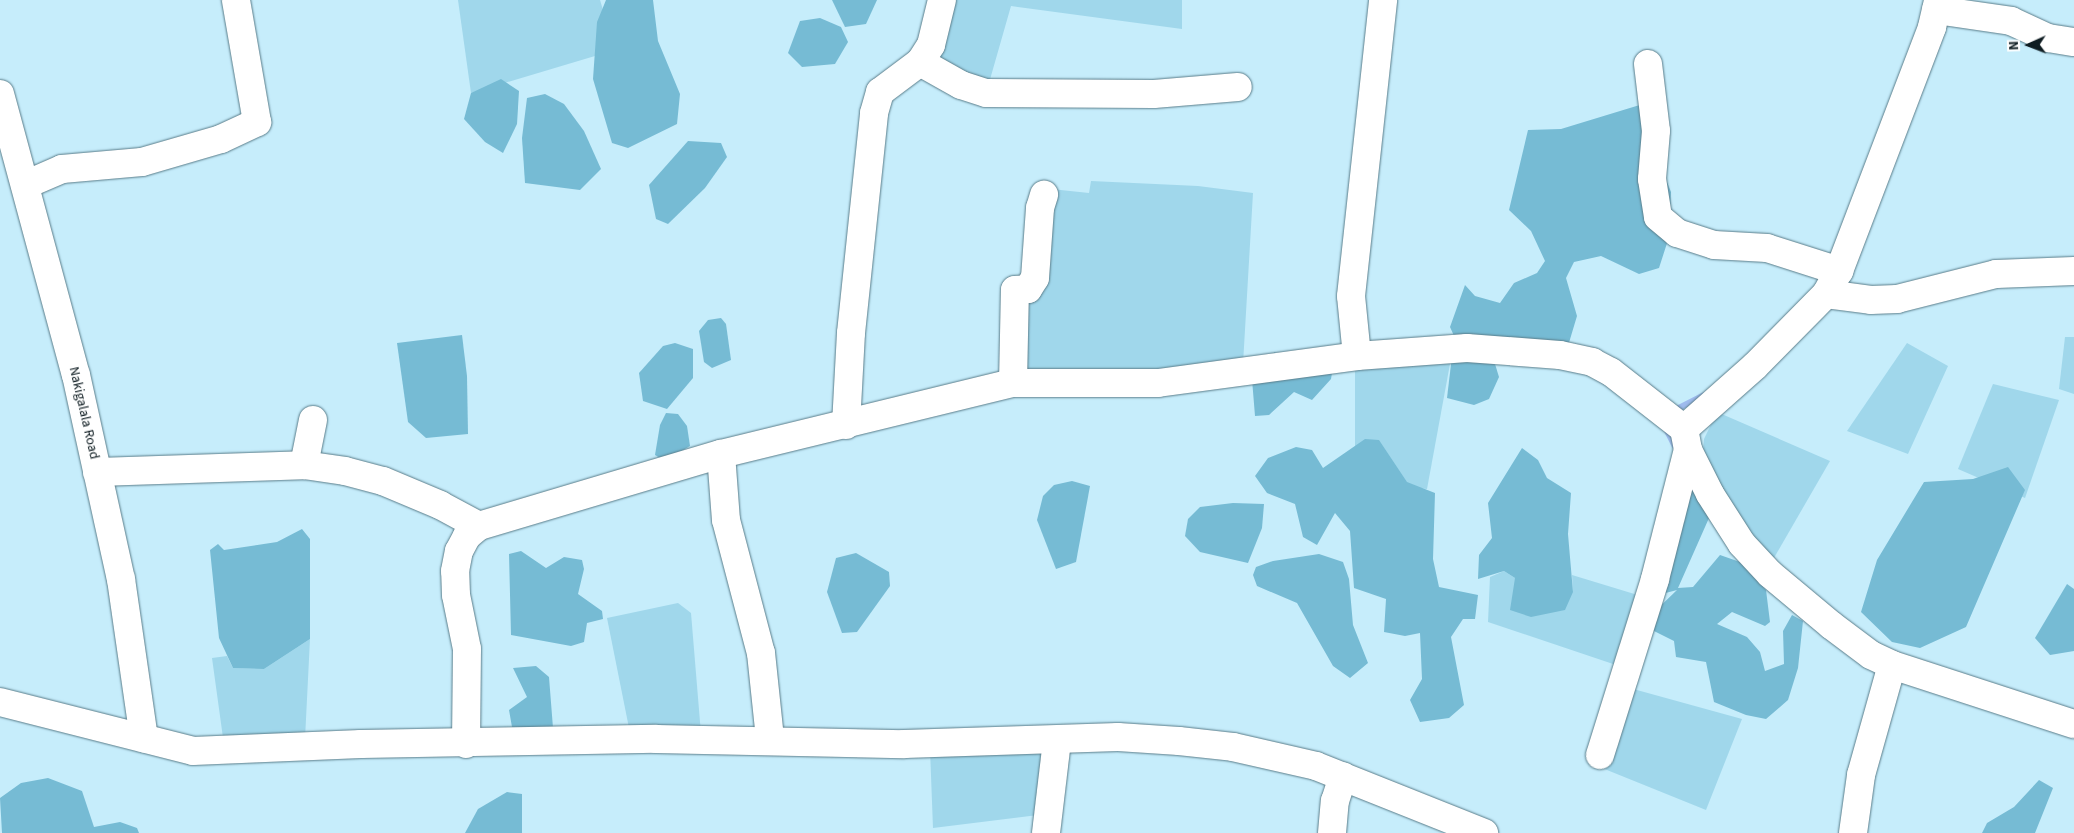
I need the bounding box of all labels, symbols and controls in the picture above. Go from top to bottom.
north arrow [2004,20,2054,70]
text: N [2004,41,2024,51]
street label: Nakigalala Road [65,365,103,461]

